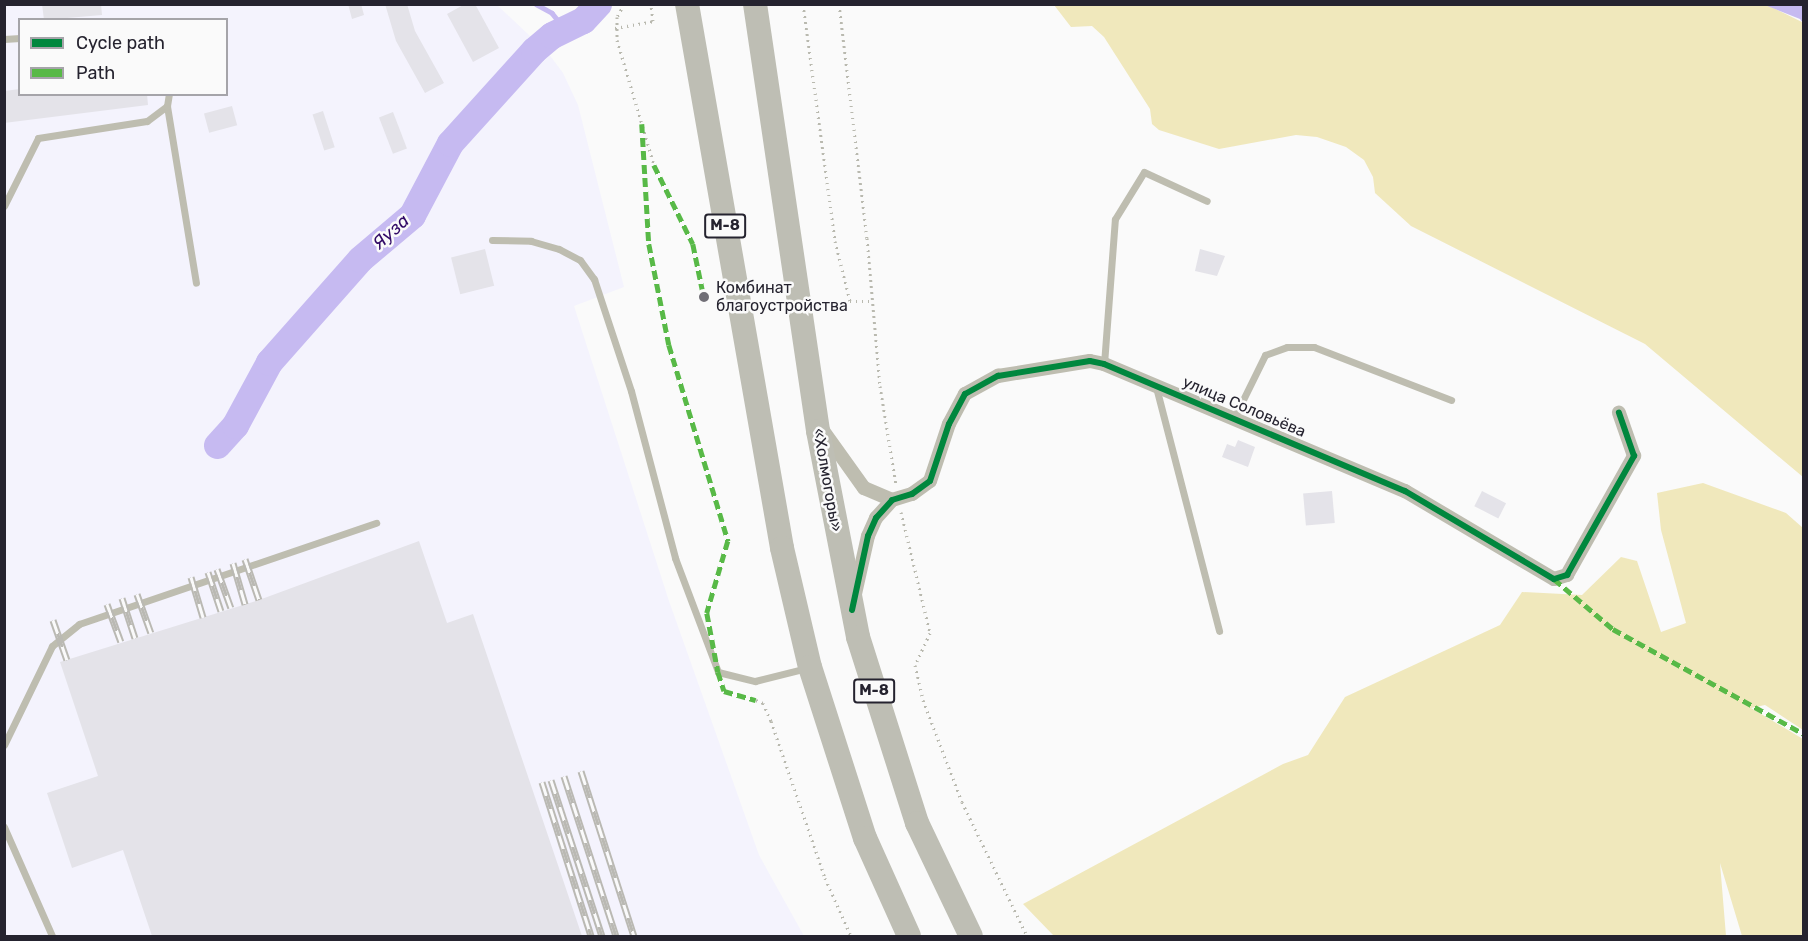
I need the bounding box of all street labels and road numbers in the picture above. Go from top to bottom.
road number: М-8 [704,214,746,238]
street label: улица Соловьёва [1180,372,1308,442]
street label: «Холмогоры» [808,427,846,533]
road number: М-8 [853,679,895,703]

